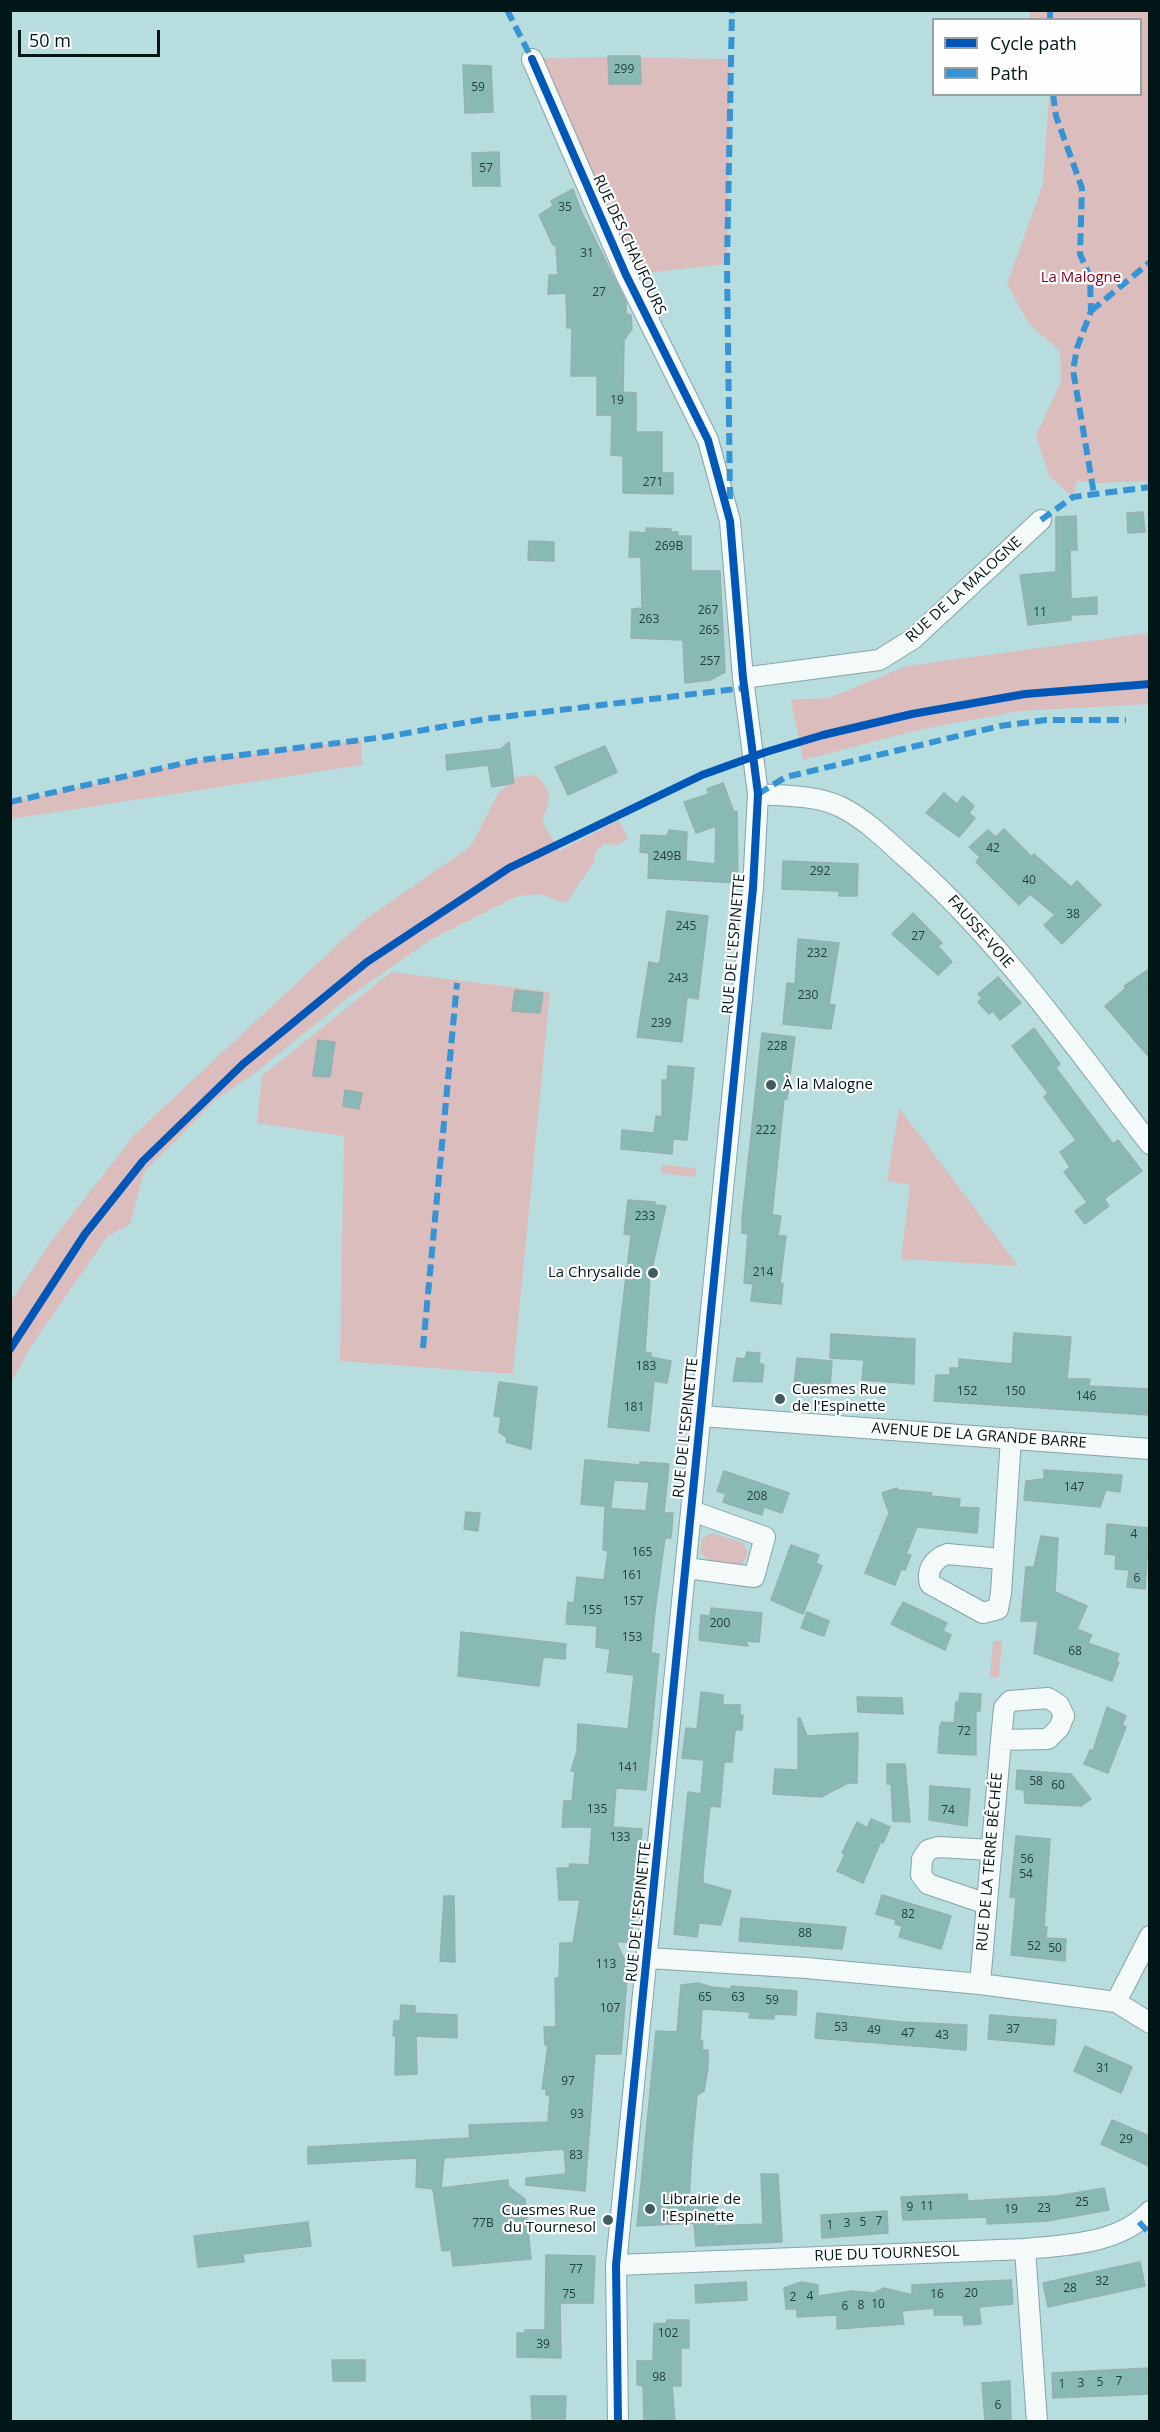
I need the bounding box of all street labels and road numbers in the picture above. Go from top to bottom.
street label: RUE DES CHAUFOURS [589,172,669,318]
street label: RUE DE LA MALOGNE [902,533,1026,647]
street label: RUE DE L'ESPINETTE [719,873,749,1015]
street label: FAUSSE-VOIE [943,892,1017,972]
street label: RUE DE L'ESPINETTE [670,1357,702,1499]
street label: AVENUE DE LA GRANDE BARRE [871,1420,1087,1452]
street label: RUE DE LA TERRE BÊCHÉE [973,1772,1007,1952]
street label: RUE DE L'ESPINETTE [623,1841,655,1983]
street label: RUE DU TOURNESOL [814,2242,960,2266]

